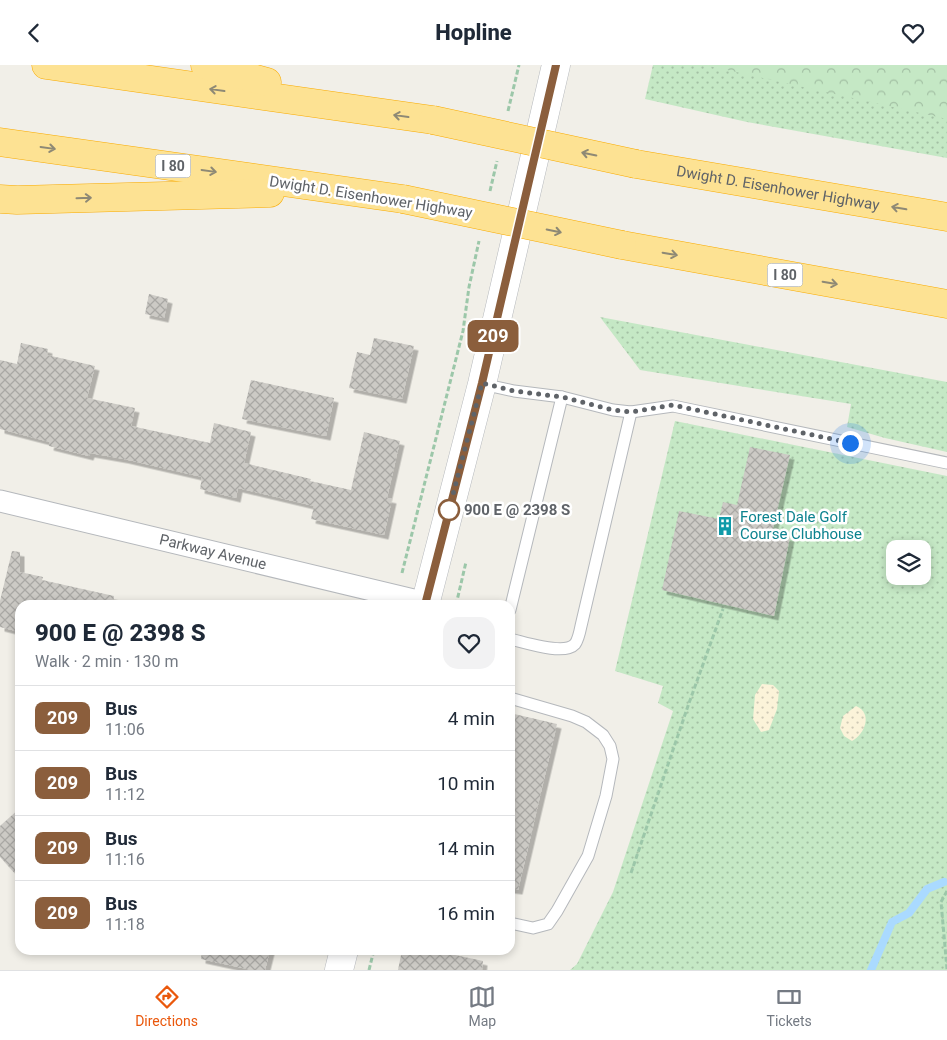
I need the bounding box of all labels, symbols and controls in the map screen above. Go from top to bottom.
icon: back [20,19,48,47]
icon: heart [899,19,927,47]
text: Hopline [435,20,512,45]
one-way arrow [210,84,226,94]
one-way arrow [393,111,409,121]
one-way arrow [40,144,56,154]
one-way arrow [581,148,597,158]
road number: I 80 [156,155,190,177]
street label: Dwight D. Eisenhower Highway [675,162,881,214]
one-way arrow [201,167,217,177]
street label: Dwight D. Eisenhower Highway [268,172,474,222]
one-way arrow [75,194,91,203]
one-way arrow [891,203,907,213]
one-way arrow [545,227,561,236]
one-way arrow [662,250,678,259]
road number: I 80 [768,263,802,287]
one-way arrow [822,278,838,288]
line badge: 209 [464,320,522,352]
text: 209 [478,325,508,346]
your location [838,431,863,456]
marker: 900 E @ 2398 S [438,499,460,521]
place label: 900 E @ 2398 S [464,501,570,519]
place label: Forest Dale Golf Course Clubhouse [740,508,862,543]
building icon: Forest Dale Golf Course Clubhouse [714,515,736,537]
street label: Parkway Avenue [158,530,268,574]
map controls [886,540,931,585]
button: layers [886,540,931,585]
button: heart [443,617,495,669]
text: 900 E @ 2398 S [35,619,206,647]
text: Walk · 2 min · 130 m [35,652,179,671]
text: Bus [105,697,138,720]
text: 209 [47,707,78,728]
text: 4 min [448,707,495,730]
text: 11:06 [105,720,145,739]
text: Bus [105,762,138,785]
text: 209 [47,772,78,793]
text: 10 min [437,772,495,795]
text: 11:12 [105,785,145,804]
text: Bus [105,827,138,850]
text: 209 [47,837,78,858]
text: 14 min [437,837,495,860]
text: 11:16 [105,850,145,869]
text: Bus [105,892,138,915]
text: 209 [47,902,78,923]
text: 16 min [437,902,495,925]
text: 11:18 [105,915,145,934]
tab: Directions [135,983,198,1029]
tab: Map [468,983,496,1029]
tab: Tickets [767,983,812,1029]

